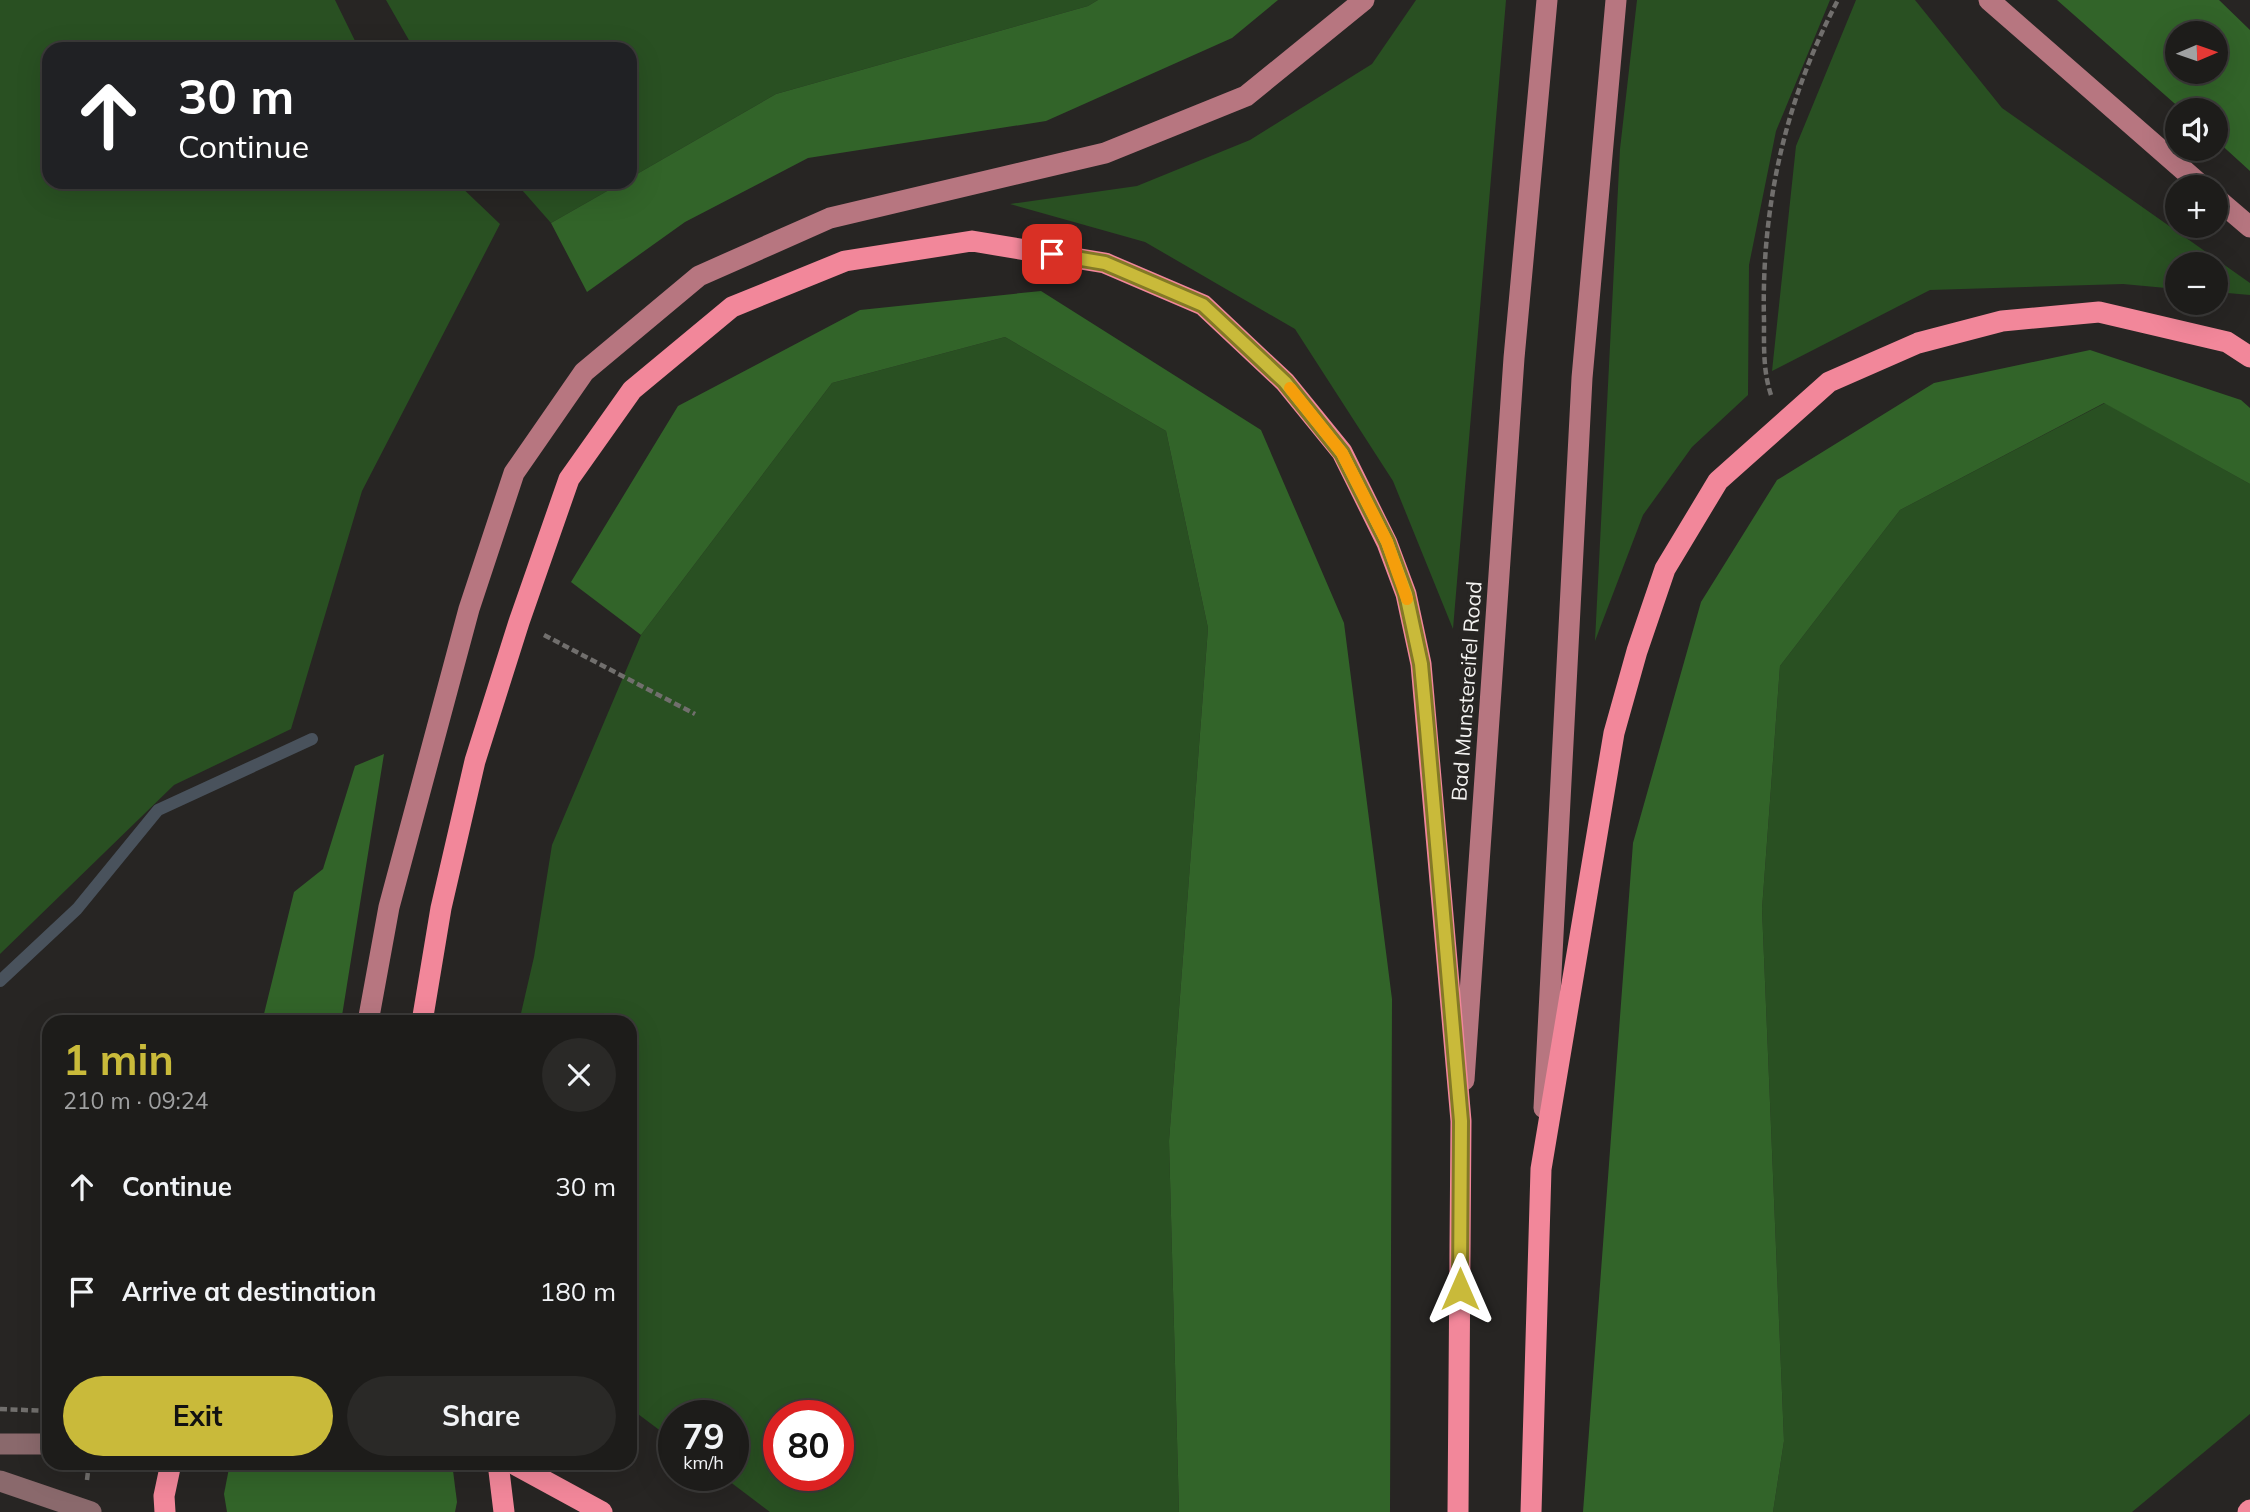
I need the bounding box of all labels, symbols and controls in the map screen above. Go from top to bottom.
north arrow [2165,21,2228,84]
map controls [2165,21,2228,315]
text: 30 m [178,65,294,126]
icon: ahead [63,70,154,161]
button: sound [2165,98,2228,161]
text: Continue [178,126,309,166]
button: + [2165,175,2228,238]
pin [1022,224,1082,284]
icon: arrive [1033,235,1071,273]
button: − [2165,252,2228,315]
street label: Bad Munstereifel Road [1445,580,1487,802]
text: 1 min [63,1033,174,1086]
button: close [542,1038,616,1112]
text: 210 m · 09:24 [63,1086,208,1115]
icon: ahead [63,1168,101,1206]
text: Continue [122,1170,232,1203]
text: 30 m [555,1170,616,1203]
position arrow [1423,1252,1497,1326]
icon: arrive [63,1273,101,1311]
text: Arrive at destination [122,1275,377,1308]
text: 180 m [540,1275,616,1308]
button: Exit [63,1376,333,1456]
button: Share [347,1376,616,1456]
speed limit sign: 80 [763,1400,854,1491]
text: 79 [682,1414,725,1458]
text: km/h [683,1451,724,1474]

